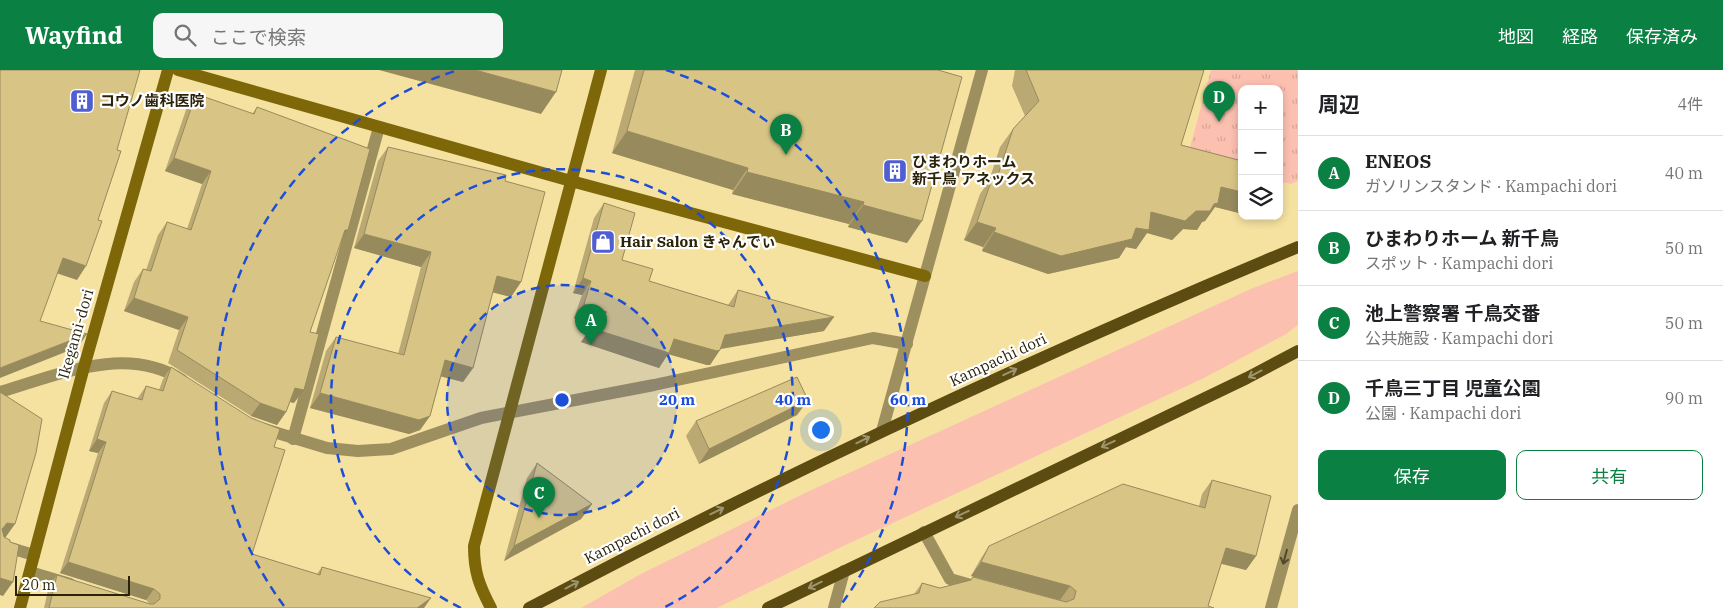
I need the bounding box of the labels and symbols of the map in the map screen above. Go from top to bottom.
pin: D [1203,81,1235,122]
building icon: コウノ歯科医院 [69,88,95,114]
place label: コウノ歯科医院 [100,91,204,110]
pin: B [770,114,802,155]
place label: ひまわりホーム 新千鳥 アネックス [912,152,1035,188]
building icon: ひまわりホーム 新千鳥 アネックス [882,158,908,184]
shop icon: Hair Salon きゃんでぃ [590,229,616,255]
place label: Hair Salon きゃんでぃ [620,232,776,251]
street label: Ikegami-dori [54,287,97,381]
pin: A [575,304,607,345]
street label: Kampachi dori [946,329,1049,390]
one-way arrow [1002,366,1017,376]
one-way arrow [1248,370,1263,379]
text: 20 m [659,390,695,409]
text: 40 m [775,390,811,409]
text: 60 m [890,390,926,409]
centre of rings [553,391,571,409]
your location [808,417,834,443]
one-way arrow [855,435,870,444]
one-way arrow [1101,440,1116,449]
pin: C [523,477,555,518]
street label: Kampachi dori [581,503,683,568]
one-way arrow [709,506,724,515]
one-way arrow [955,510,970,519]
one-way arrow [1280,549,1289,565]
scale bar [15,573,130,596]
one-way arrow [564,580,579,589]
one-way arrow [808,581,823,590]

